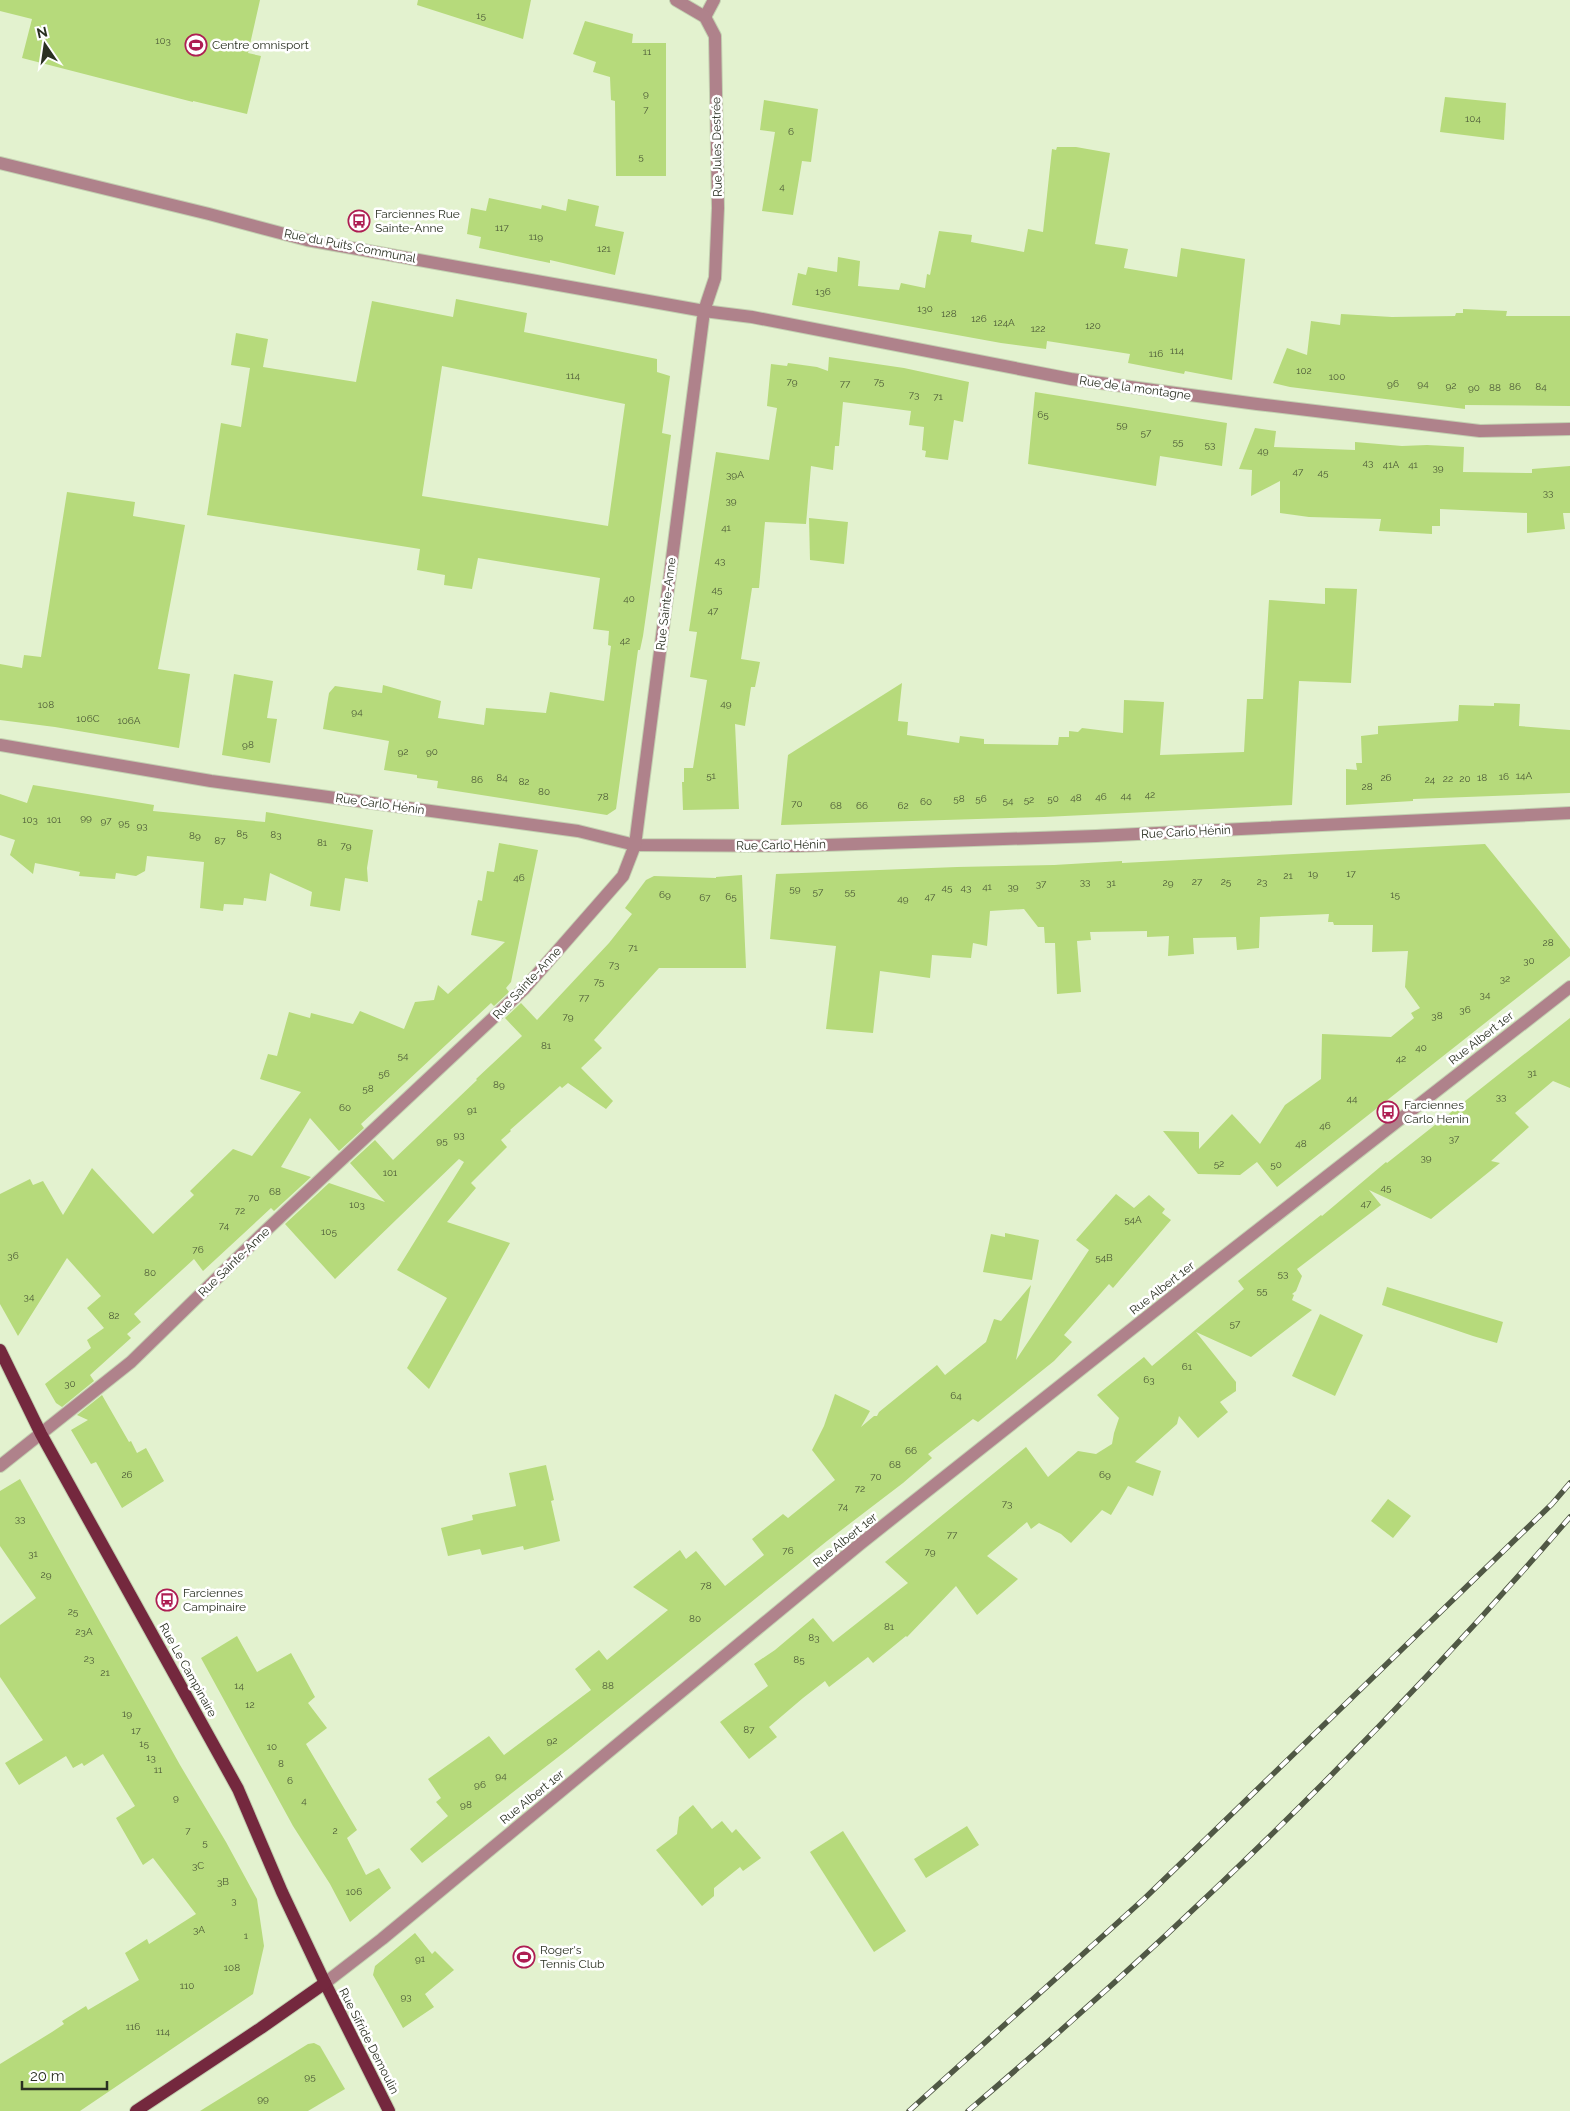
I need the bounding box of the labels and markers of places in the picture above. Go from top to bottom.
sports icon: Centre omnisport [184,33,208,57]
place label: Centre omnisport [212,38,309,52]
place label: Farciennes Rue Sainte-Anne [375,207,460,235]
bus stop icon: Farciennes Rue Sainte-Anne [347,209,371,233]
place label: Farciennes Carlo Henin [1404,1098,1469,1126]
bus stop icon: Farciennes Carlo Henin [1376,1100,1400,1124]
place label: Farciennes Campinaire [183,1586,246,1614]
bus stop icon: Farciennes Campinaire [155,1588,179,1612]
place label: Roger's Tennis Club [540,1943,605,1971]
sports icon: Roger's Tennis Club [512,1945,536,1969]

